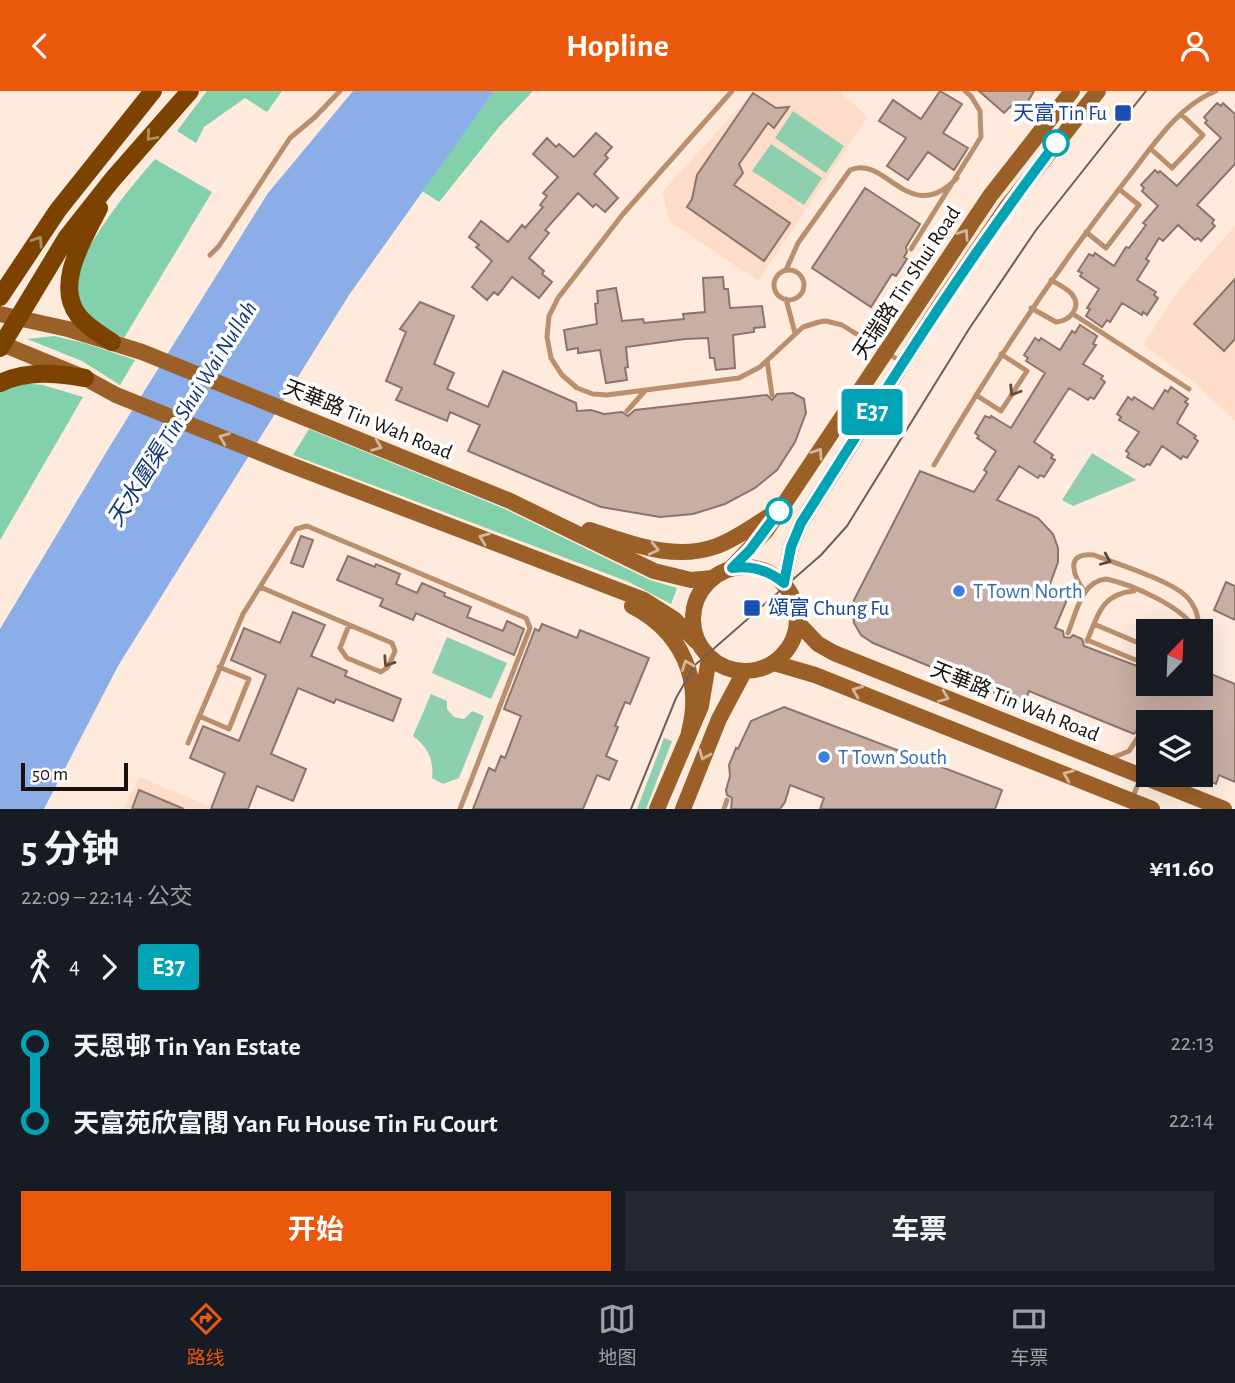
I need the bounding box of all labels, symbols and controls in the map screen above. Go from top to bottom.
icon: back [21,27,59,65]
icon: person [1176,27,1214,65]
text: Hopline [566,30,669,62]
place label: 天富 Tin Fu [1013,102,1107,124]
marker: 天富 Tin Fu [1113,103,1133,123]
one-way arrow [147,127,159,140]
unlabelled marker [1043,130,1069,156]
street label: 天瑞路 Tin Shui Road [849,202,964,363]
one-way arrow [956,229,968,242]
one-way arrow [30,235,43,248]
water label: 天水圍渠 Tin Shui Wai Nullah [103,297,262,530]
street label: 天華路 Tin Wah Road [281,376,456,463]
one-way arrow [1009,383,1022,396]
line badge: E37 [832,389,912,435]
text: E37 [856,400,888,424]
one-way arrow [219,433,231,447]
one-way arrow [371,438,383,452]
one-way arrow [810,448,823,461]
unlabelled marker [766,498,792,524]
one-way arrow [478,533,490,547]
one-way arrow [648,541,660,555]
one-way arrow [1099,551,1111,565]
place label: T Town North [973,581,1083,602]
marker: T Town North [951,583,967,599]
place label: 頌富 Chung Fu [768,597,889,619]
marker: 頌富 Chung Fu [742,598,762,618]
north arrow [1136,619,1213,697]
map controls [1136,619,1213,787]
one-way arrow [384,654,397,667]
street label: 天華路 Tin Wah Road [928,658,1103,745]
one-way arrow [682,660,696,672]
one-way arrow [851,685,864,699]
one-way arrow [938,688,950,702]
button: layers [1136,710,1213,787]
place label: T Town South [838,747,947,768]
one-way arrow [699,749,713,761]
marker: T Town South [816,749,832,765]
scale bar [21,760,128,792]
text: 50 m [32,765,68,784]
one-way arrow [1063,770,1075,784]
text: 5 分钟 [21,832,119,870]
text: ¥11.60 [1150,855,1214,881]
text: 22:09 – 22:14 · 公交 [21,886,193,909]
icon: walk [21,948,59,986]
icon: forward [90,948,128,986]
text: 4 [69,955,80,978]
text: E37 [152,955,185,979]
text: 22:13 [1170,1032,1214,1055]
text: 天恩邨 Tin Yan Estate [73,1034,301,1060]
text: 22:14 [1169,1109,1214,1132]
text: 天富苑欣富閣 Yan Fu House Tin Fu Court [73,1111,498,1137]
button: 开始 [21,1191,611,1271]
button: 车票 [625,1191,1214,1271]
tab: 路线 [187,1300,225,1370]
tab: 地图 [598,1300,636,1370]
tab: 车票 [1010,1300,1048,1370]

